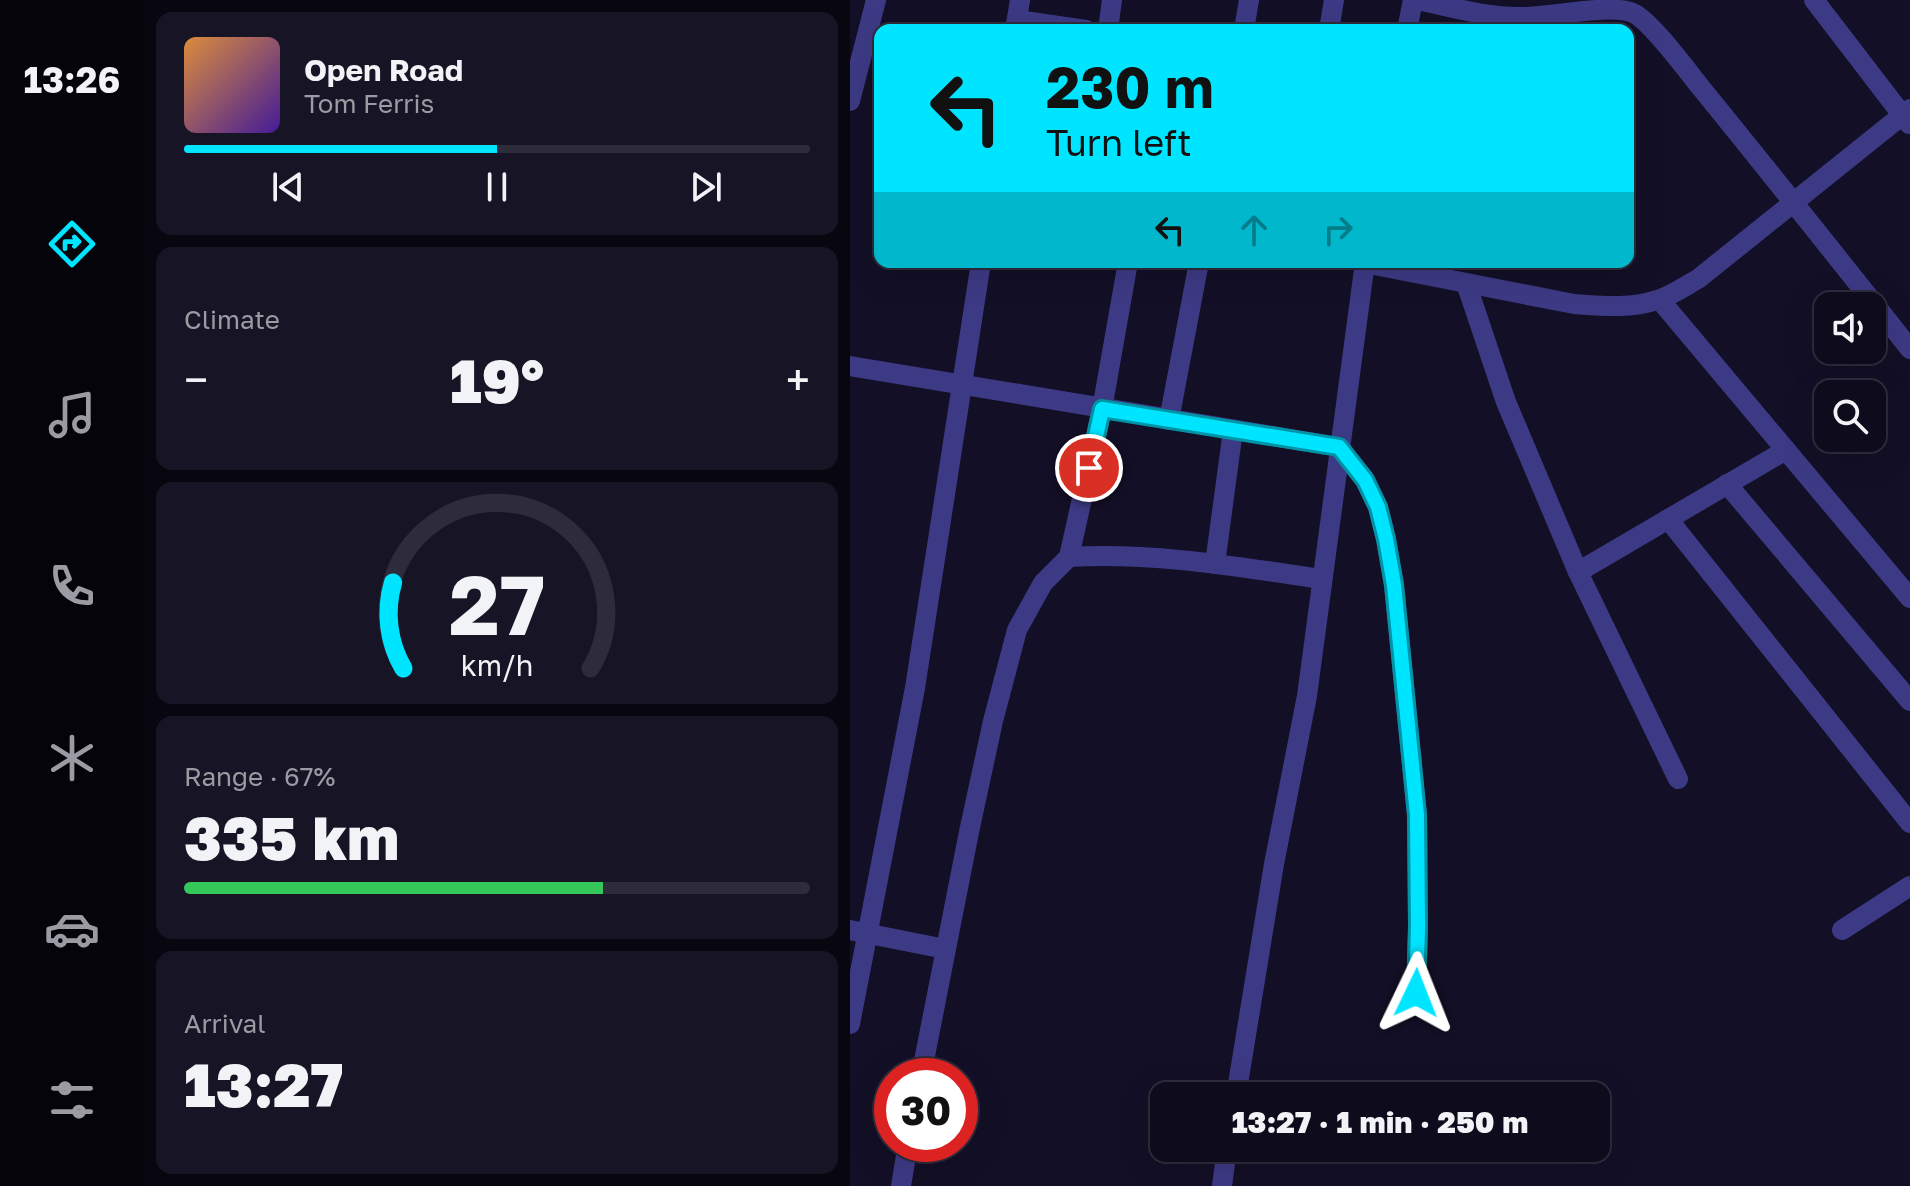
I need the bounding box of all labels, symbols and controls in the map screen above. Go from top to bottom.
text: Open Road [304,52,463,88]
text: 230 m [1046,53,1214,120]
icon: left [914,56,1018,160]
text: 13:26 [24,58,120,101]
text: Tom Ferris [304,88,434,119]
text: Turn left [1046,121,1192,164]
icon: previous [266,165,310,209]
icon: pause [475,165,519,209]
icon: next [684,165,728,209]
icon: left [1148,208,1192,252]
icon: ahead [1232,208,1276,252]
icon: right [1316,208,1360,252]
icon: directions [44,216,100,272]
map controls [1814,292,1886,452]
button: sound [1814,292,1886,364]
text: Climate [184,304,280,335]
text: 19° [450,344,544,416]
text: − [184,353,208,406]
text: + [786,353,810,406]
button: search [1814,380,1886,452]
icon: music [44,387,100,443]
pin [1055,434,1123,502]
icon: arrive [1067,446,1111,490]
text: 27 [449,553,545,653]
icon: phone [44,558,100,614]
text: km/h [461,648,533,682]
icon: climate [44,730,100,786]
text: Range · 67% [184,761,335,792]
text: 335 km [184,801,399,873]
icon: car [44,901,100,957]
position arrow [1374,951,1458,1035]
text: Arrival [184,1008,265,1039]
text: 13:27 [184,1048,343,1120]
speed limit sign: 30 [874,1058,978,1162]
icon: filters [44,1072,100,1128]
text: 13:27 · 1 min · 250 m [1232,1104,1528,1140]

